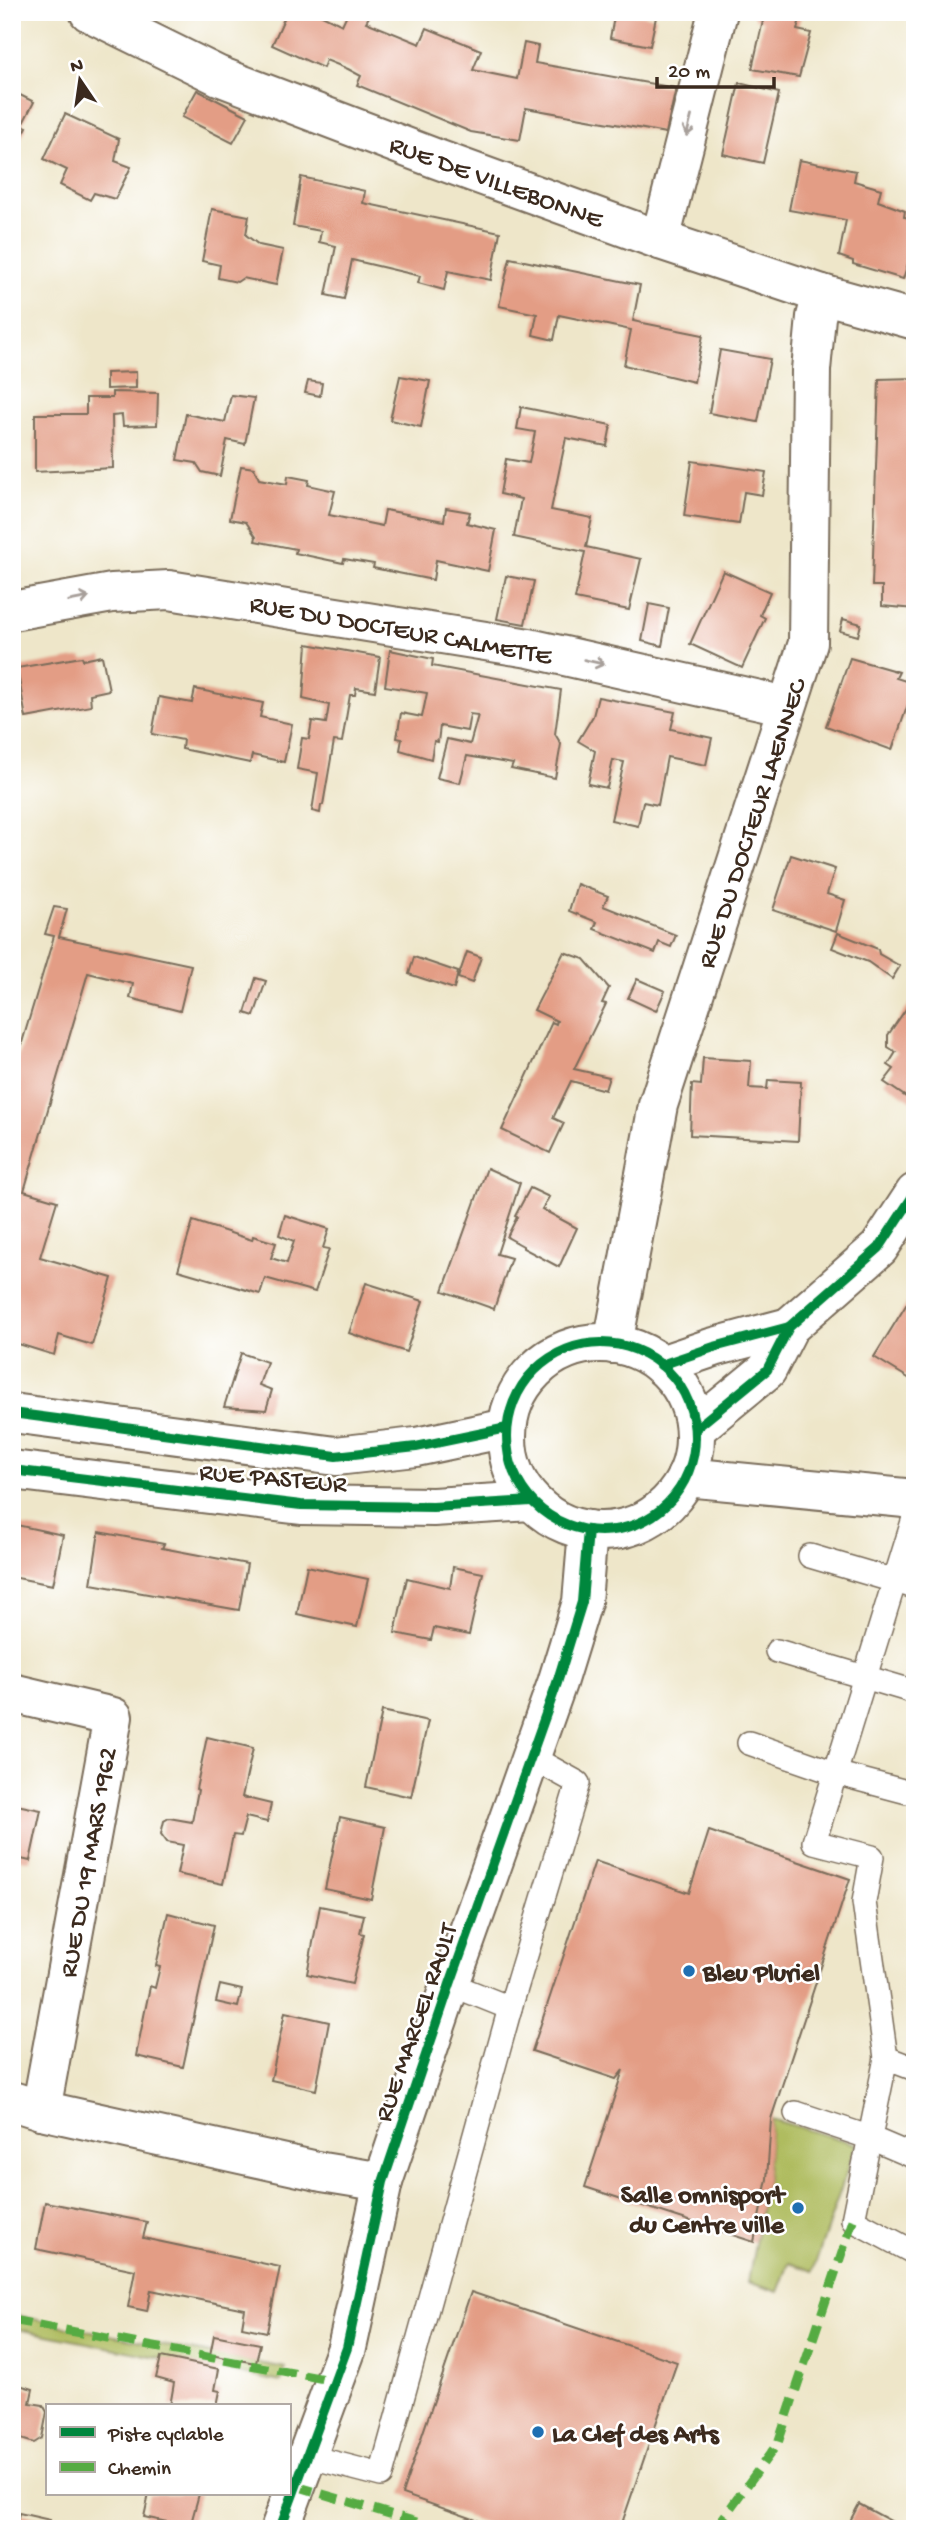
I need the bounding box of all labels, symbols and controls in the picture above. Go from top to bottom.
north arrow [46,46,116,116]
scale bar [657,46,775,90]
text: N [68,54,86,79]
text: 20 m [668,61,710,86]
one-way arrow [682,114,695,137]
street label: RUE DE VILLEBONNE [384,131,607,238]
street label: RUE DU DOCTEUR CALMETTE [247,591,554,674]
one-way arrow [67,592,90,605]
one-way arrow [582,656,605,670]
street label: RUE DU DOCTEUR LAENNEC [693,674,816,973]
street label: RUE PASTEUR [198,1459,349,1502]
street label: RUE DU 19 MARS 1962 [55,1745,126,1980]
street label: RUE MARCEL RAULT [370,1919,467,2127]
place label: Bleu Pluriel [702,1960,820,1991]
marker: Bleu Pluriel [681,1963,697,1979]
place label: Salle omnisport du Centre ville [621,2182,786,2243]
marker: Salle omnisport du Centre ville [790,2200,806,2216]
legend [46,2404,290,2496]
place label: La Clef des Arts [552,2421,720,2452]
text: Piste cyclable [107,2424,225,2449]
marker: La Clef des Arts [530,2424,546,2440]
text: Chemin [108,2458,171,2483]

